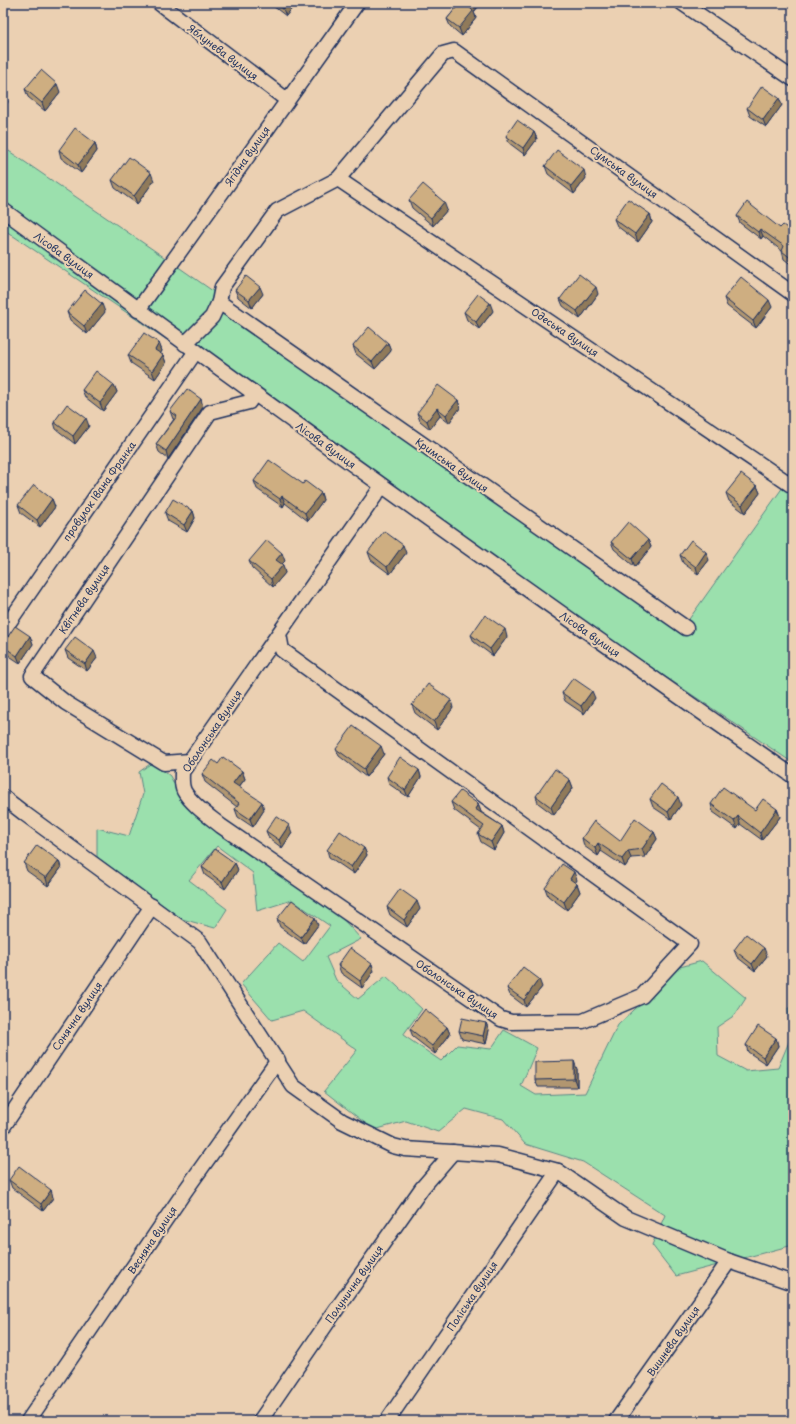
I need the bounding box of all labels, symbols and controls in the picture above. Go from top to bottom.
street label: Яблунева вулиця [184,20,262,84]
street label: Ягідна вулиця [220,123,273,189]
street label: Сумська вулиця [587,142,661,202]
street label: Лісова вулиця [31,228,97,281]
street label: Одеська вулиця [529,303,602,360]
street label: Лісова вулиця [293,418,359,471]
street label: Кримська вулиця [413,434,492,495]
street label: провулок Івана Франка [58,437,140,544]
street label: Квітнева вулиця [55,561,113,637]
street label: Лісова вулиця [557,607,624,660]
street label: Оболонська вулиця [178,686,245,775]
street label: Оболонська вулиця [413,955,502,1022]
street label: Сонячна вулиця [48,978,105,1053]
street label: Весняна вулиця [123,1203,180,1277]
street label: Полунична вулиця [321,1242,386,1326]
street label: Поліська вулиця [443,1258,501,1334]
street label: Вишнева вулиця [643,1302,702,1379]

